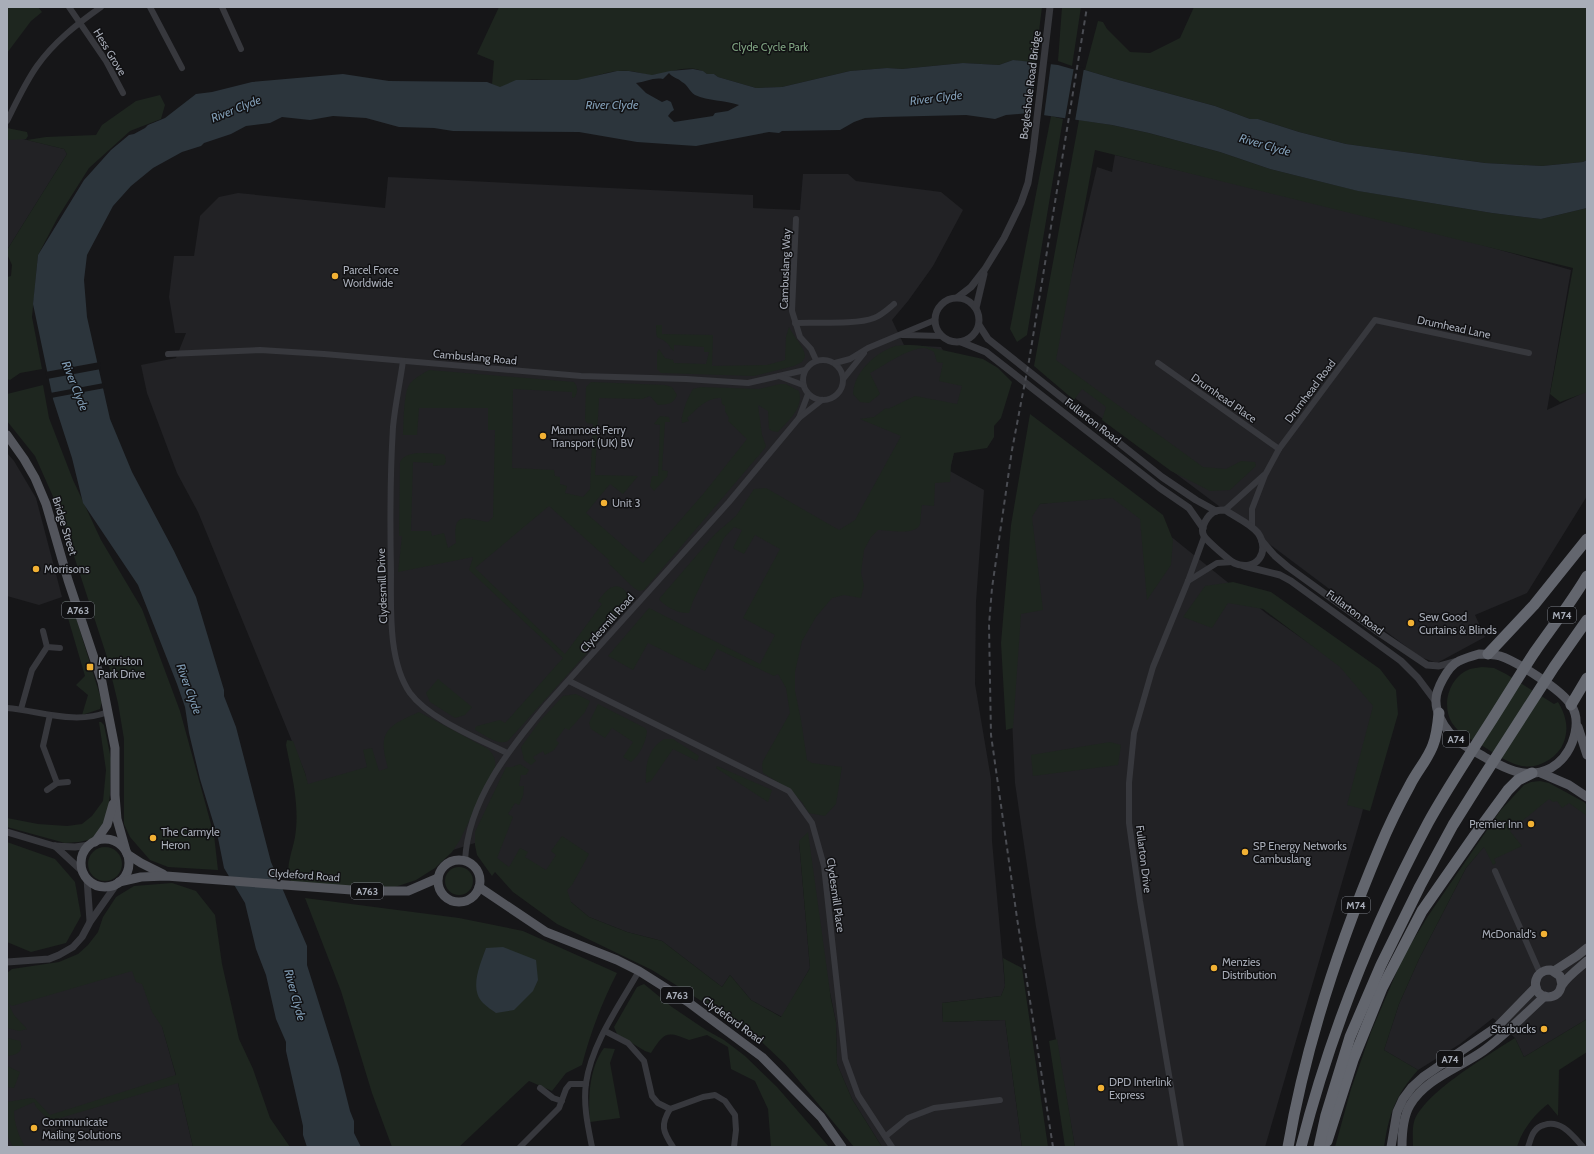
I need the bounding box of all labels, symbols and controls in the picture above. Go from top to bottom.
street label: Hess Grove [91,26,130,78]
street label: Bogleshole Road Bridge [1016,30,1044,140]
park label: Clyde Cycle Park [732,40,808,54]
water label: River Clyde [909,87,964,108]
water label: River Clyde [209,92,264,125]
water label: River Clyde [586,97,639,112]
water label: River Clyde [1238,130,1293,159]
street label: Cambuslang Way [777,228,793,310]
place label: Parcel Force Worldwide [343,263,399,290]
marker: Parcel Force Worldwide [330,271,340,281]
street label: Drumhead Lane [1416,312,1492,342]
street label: Cambuslang Road [433,346,517,368]
street label: Drumhead Road [1282,356,1338,426]
water label: River Clyde [59,359,92,414]
street label: Drumhead Place [1188,370,1260,426]
street label: Fullarton Road [1062,395,1124,447]
place label: Mammoet Ferry Transport (UK) BV [551,423,634,450]
marker: Mammoet Ferry Transport (UK) BV [538,431,548,441]
street label: Bridge Street [49,495,81,557]
place label: Unit 3 [612,496,640,510]
marker: Unit 3 [599,498,609,508]
street label: Clydesmill Drive [374,548,390,624]
place label: Morrisons [44,562,90,576]
marker: Morrisons [31,564,41,574]
street label: Fullarton Road [1324,587,1386,637]
street label: Clydesmill Road [577,591,637,655]
road number: A763 [62,602,94,618]
road number: M74 [1548,607,1576,623]
place label: Sew Good Curtains & Blinds [1419,610,1497,637]
marker: Sew Good Curtains & Blinds [1406,618,1416,628]
place label: Morriston Park Drive [98,654,145,681]
water label: River Clyde [173,661,206,717]
marker: Morriston Park Drive [85,662,95,672]
road number: A74 [1443,731,1469,747]
place label: Premier Inn [1469,817,1523,831]
marker: Premier Inn [1526,819,1536,829]
street label: Fullarton Drive [1133,824,1155,894]
place label: The Carmyle Heron [161,825,220,852]
marker: The Carmyle Heron [148,833,158,843]
place label: SP Energy Networks Cambuslang [1253,839,1347,866]
marker: SP Energy Networks Cambuslang [1240,847,1250,857]
street label: Clydesmill Place [824,857,848,934]
street label: Clydeford Road [268,866,340,884]
road number: A763 [351,883,383,899]
road number: M74 [1342,897,1370,913]
place label: McDonald's [1482,927,1536,941]
marker: McDonald's [1539,929,1549,939]
place label: Menzies Distribution [1222,955,1276,982]
marker: Menzies Distribution [1209,963,1219,973]
water label: River Clyde [281,967,310,1023]
road number: A763 [661,987,693,1003]
street label: Clydeford Road [700,993,766,1047]
place label: Starbucks [1491,1022,1536,1036]
marker: Starbucks [1539,1024,1549,1034]
road number: A74 [1437,1051,1463,1067]
place label: DPD Interlink Express [1109,1075,1171,1102]
marker: DPD Interlink Express [1096,1083,1106,1093]
place label: Communicate Mailing Solutions [42,1115,122,1142]
marker: Communicate Mailing Solutions [29,1123,39,1133]

